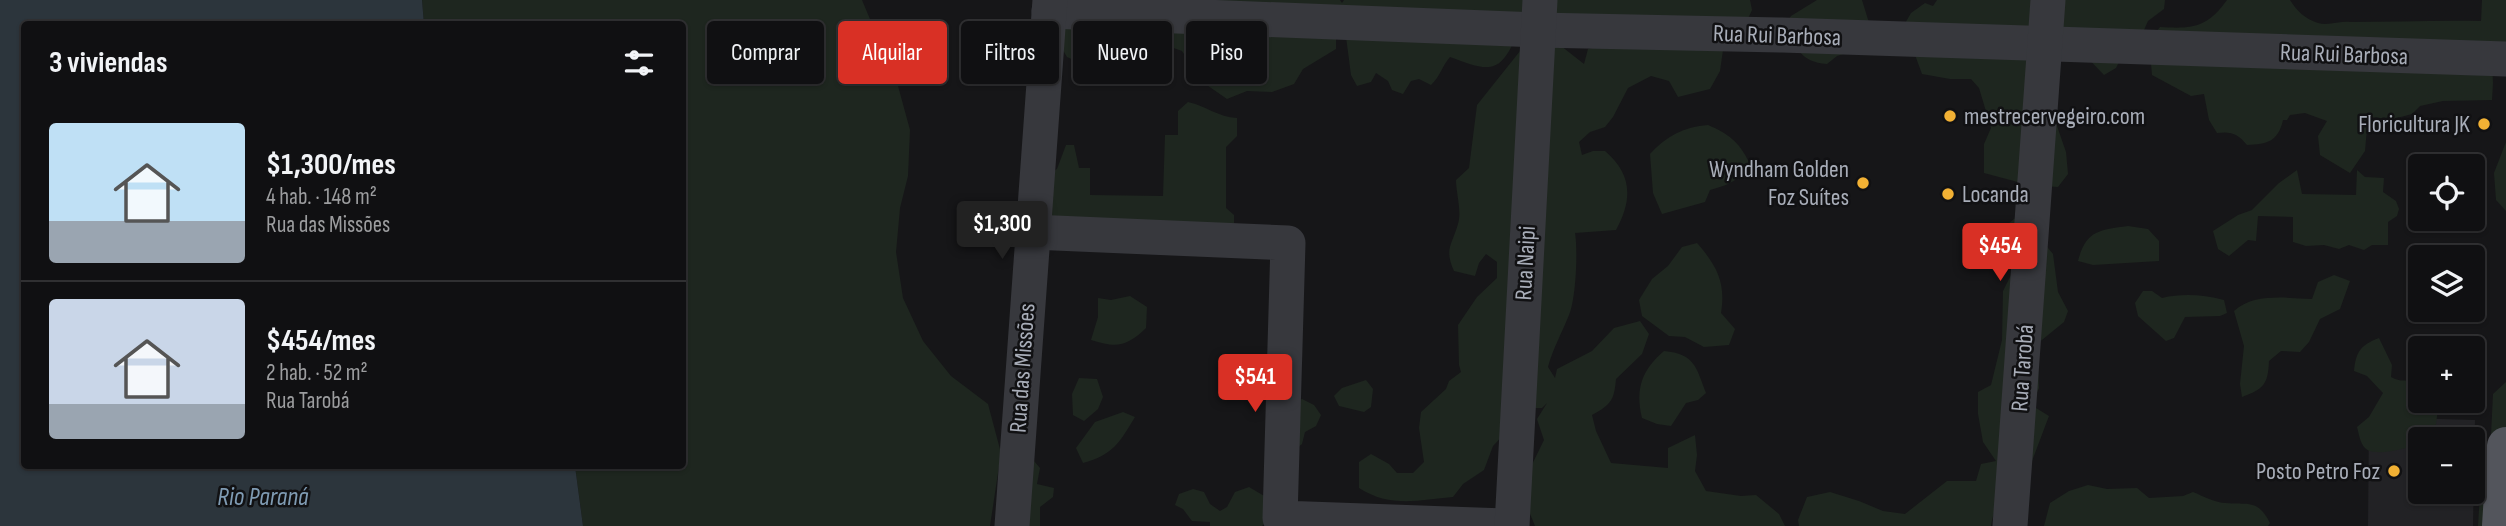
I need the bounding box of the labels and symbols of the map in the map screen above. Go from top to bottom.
street label: Rua Rui Barbosa [1712,19,1842,52]
street label: Rua Rui Barbosa [2279,38,2409,71]
place label: mestrecervegeiro.com [1964,102,2145,131]
marker: mestrecervegeiro.com [1942,108,1958,124]
place label: Floricultura JK [2358,110,2470,139]
marker: Floricultura JK [2476,116,2492,132]
place label: Wyndham Golden Foz Suítes [1709,155,1849,212]
marker: Wyndham Golden Foz Suítes [1855,175,1871,191]
place label: Locanda [1962,180,2029,209]
marker: Locanda [1940,186,1956,202]
pin: $1,300 [945,202,1059,261]
pin: $454 [1959,224,2041,283]
street label: Rua Naipi [1509,225,1542,301]
street label: Rua das Missões [1004,302,1041,434]
street label: Rua Tarobá [2005,324,2040,413]
pin: $541 [1214,354,1296,414]
place label: Posto Petro Foz [2256,457,2380,486]
marker: Posto Petro Foz [2386,463,2402,479]
water label: Rio Paraná [217,482,309,513]

